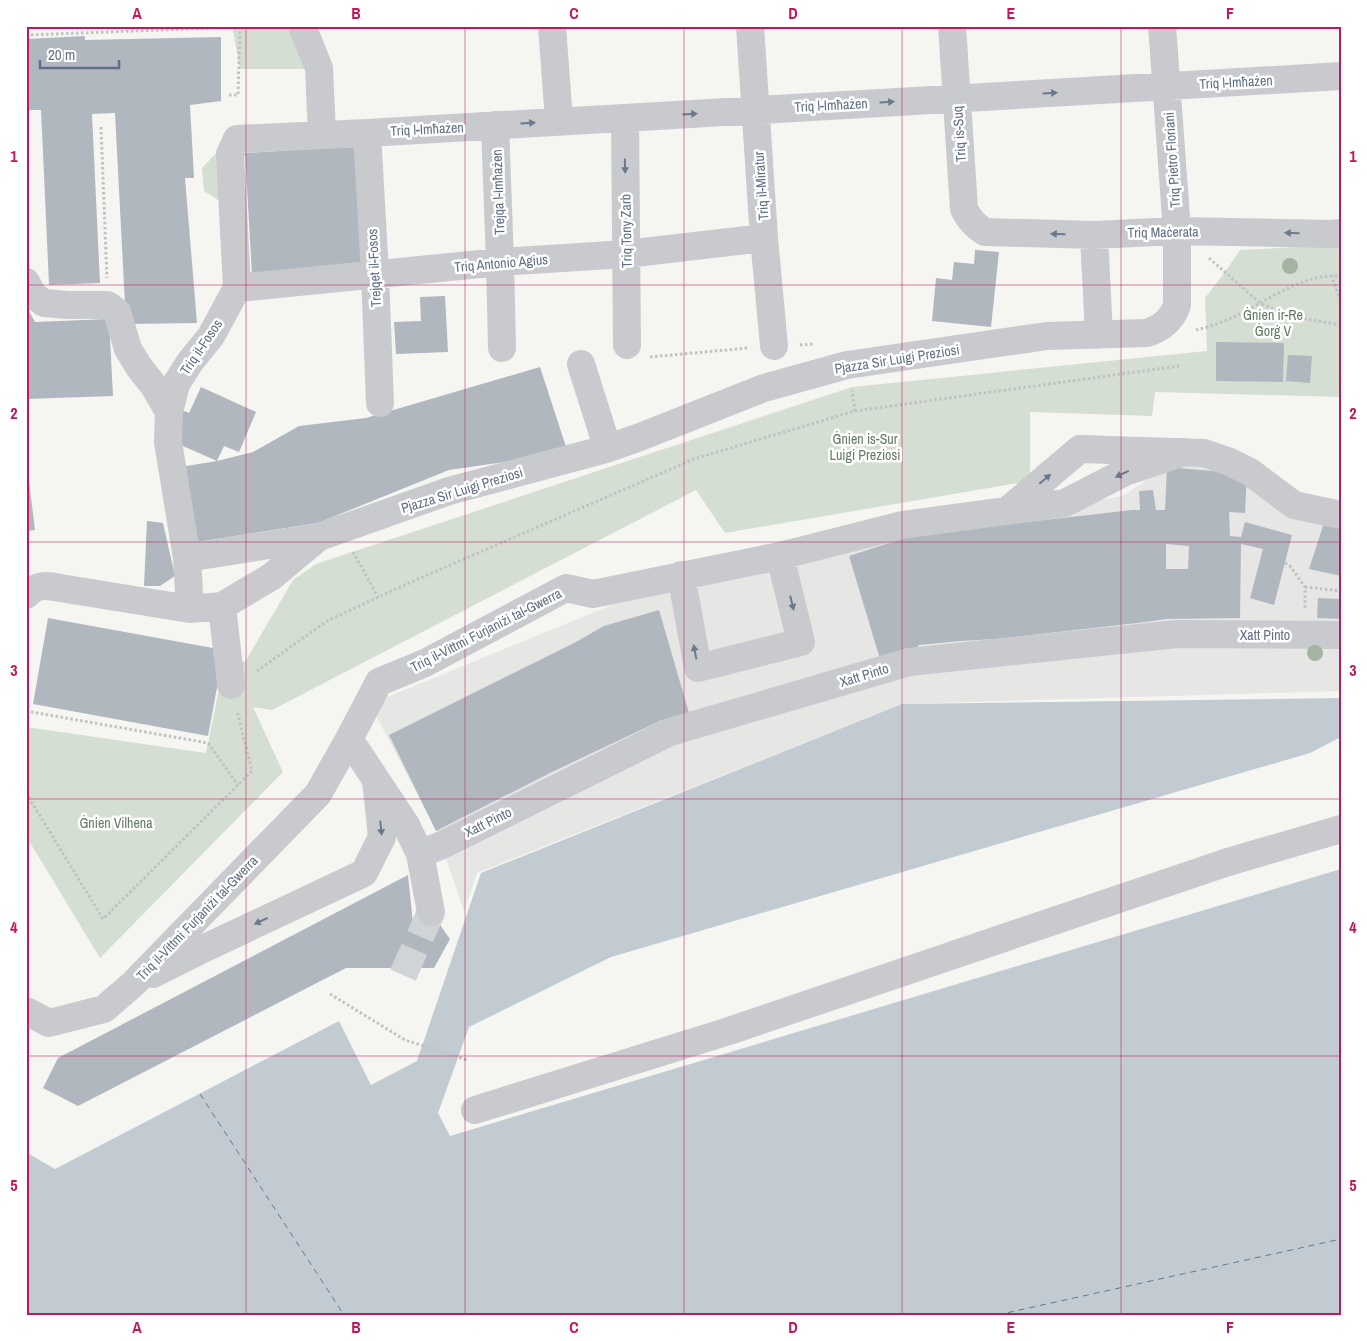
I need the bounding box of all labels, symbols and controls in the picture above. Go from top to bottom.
text: A [132,2,142,24]
text: B [351,2,361,24]
text: C [569,2,579,24]
text: D [788,2,798,24]
text: E [1007,2,1016,24]
text: F [1226,2,1234,24]
scale bar [40,38,119,70]
text: 20 m [48,44,75,65]
street label: Triq l-Imħażen [1199,71,1273,93]
one-way arrow [1042,88,1058,96]
street label: Triq l-Imħażen [794,94,868,116]
one-way arrow [880,98,896,106]
street label: Triq is-Suq [948,105,970,163]
one-way arrow [683,109,699,117]
street label: Triq Pietro Floriani [1160,112,1184,208]
street label: Triq l-Imħażen [390,118,464,140]
one-way arrow [520,119,536,127]
text: 1 [10,145,18,167]
text: 1 [1349,145,1357,167]
street label: Trejqa l-Imħażen [488,149,508,235]
street label: Triq il-Miratur [750,151,772,221]
one-way arrow [621,159,629,175]
street label: Triq Tony Zarb [616,194,636,268]
street label: Triq Maċerata [1127,222,1199,242]
street label: Trejqet il-Fosos [363,228,385,308]
one-way arrow [1284,229,1300,237]
one-way arrow [1050,230,1066,238]
street label: Triq Antonio Agius [453,250,549,276]
park label: Ġnien ir-Re Ġorġ V [1243,306,1303,340]
street label: Triq il-Fosos [176,315,226,378]
street label: Pjazza Sir Luigi Preziosi [833,340,961,378]
text: 2 [10,402,18,424]
text: 2 [1349,402,1357,424]
park label: Ġnien is-Sur Luigi Preziosi [830,430,900,464]
street label: Pjazza Sir Luigi Preziosi [399,463,525,517]
one-way arrow [1115,471,1129,479]
one-way arrow [1039,473,1052,484]
street label: Triq il-Vittmi Furjaniżi tal-Gwerra [407,584,565,676]
one-way arrow [788,595,796,610]
street label: Xatt Pinto [1240,626,1290,644]
one-way arrow [691,644,699,660]
text: 3 [10,659,18,681]
street label: Xatt Pinto [837,659,891,691]
text: 3 [1349,659,1357,681]
street label: Xatt Pinto [461,803,515,841]
park label: Ġnien Vilhena [79,814,153,832]
one-way arrow [377,821,385,837]
street label: Triq il-Vittmi Furjaniżi tal-Gwerra [132,851,262,984]
text: 4 [10,916,18,938]
text: 4 [1349,916,1357,938]
one-way arrow [254,917,268,925]
text: 5 [10,1174,18,1196]
text: 5 [1349,1174,1357,1196]
text: A [132,1316,142,1338]
text: B [351,1316,361,1338]
text: C [569,1316,579,1338]
text: D [788,1316,798,1338]
text: E [1007,1316,1016,1338]
text: F [1226,1316,1234,1338]

